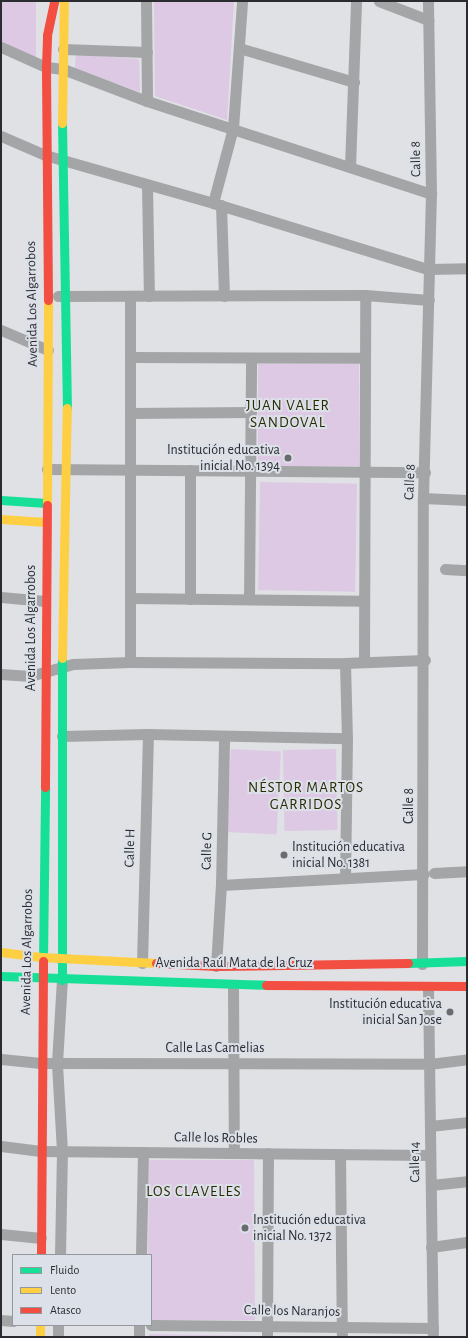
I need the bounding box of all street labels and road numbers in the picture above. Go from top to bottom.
street label: Calle 8 [407,141,425,177]
street label: Avenida Los Algarrobos [22,241,42,367]
street label: Calle 8 [401,464,419,500]
street label: Avenida Los Algarrobos [23,565,39,691]
street label: Calle 8 [401,788,417,824]
street label: Calle H [121,828,139,868]
street label: Calle G [198,832,216,870]
street label: Avenida Los Algarrobos [17,889,37,1015]
street label: Avenida Raúl Mata de la Cruz [156,955,312,971]
street label: Calle Las Camelias [166,1040,264,1056]
street label: Calle los Robles [174,1129,258,1147]
street label: Calle 14 [406,1141,424,1183]
street label: Calle los Naranjos [244,1302,340,1320]

